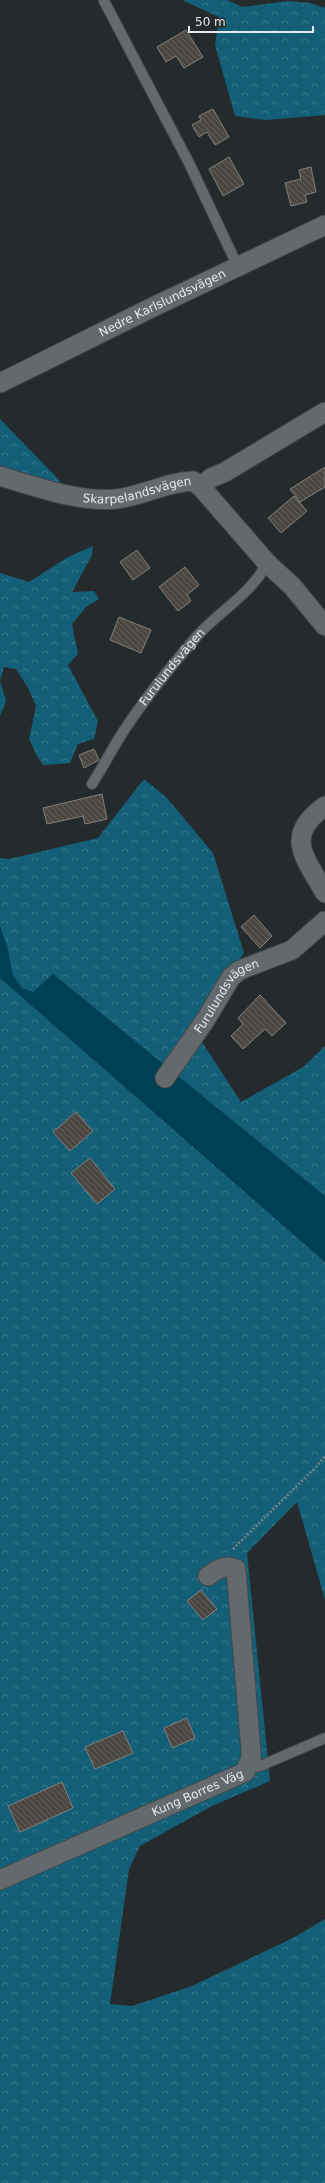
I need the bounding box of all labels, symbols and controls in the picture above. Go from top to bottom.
scale bar [189,8,313,34]
text: 50 m [195,15,226,29]
street label: Nedre Karlslundsvägen [97,266,228,340]
street label: Skarpelandsvägen [82,474,192,507]
street label: Furulundsvägen [136,625,208,709]
street label: Furulundsvägen [191,956,261,1036]
street label: Kung Borres Väg [150,1767,246,1819]

